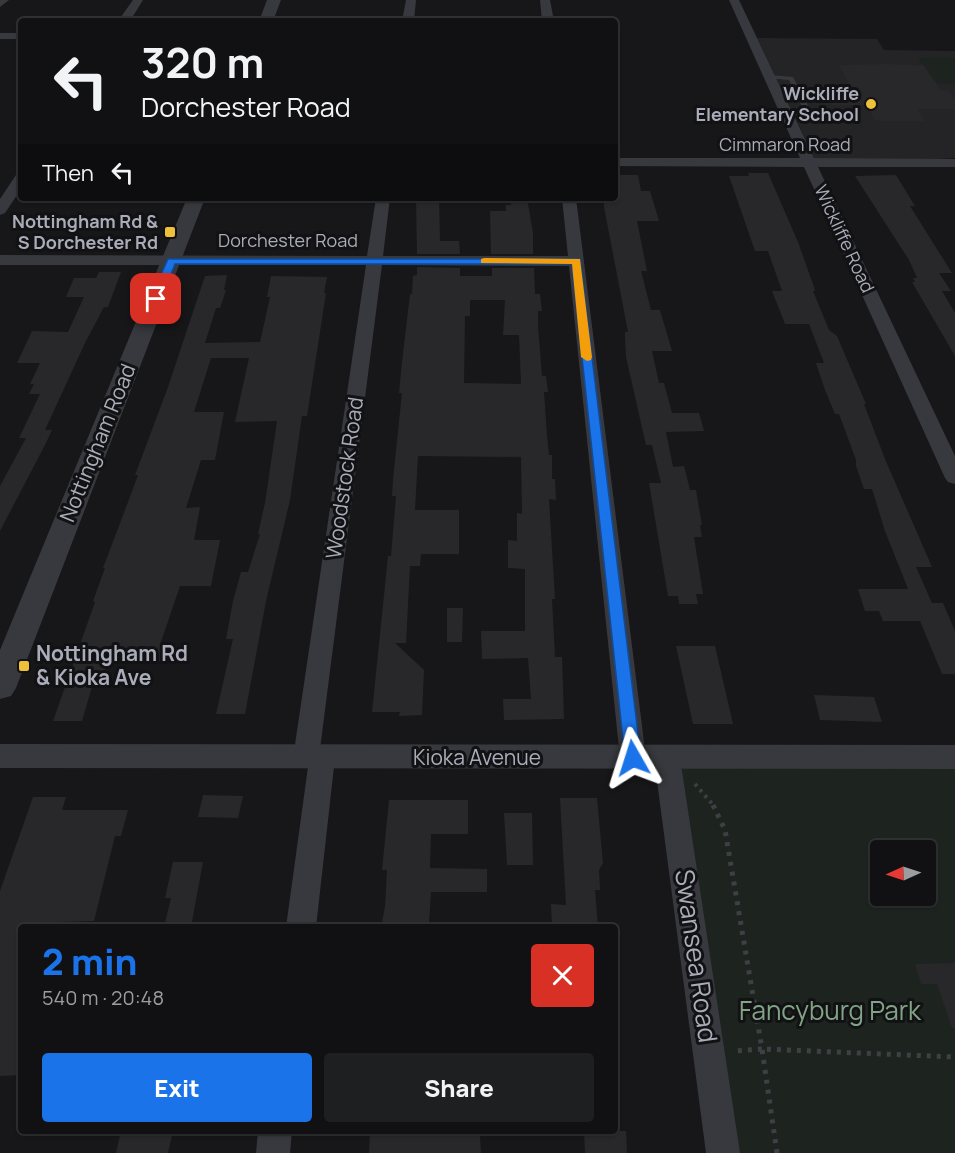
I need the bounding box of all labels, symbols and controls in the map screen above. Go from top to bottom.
text: 320 m [141,33,264,91]
icon: left [42,42,120,120]
place label: Wickliffe Elementary School [696,81,859,126]
text: Dorchester Road [141,88,351,125]
marker: Wickliffe Elementary School [864,97,878,111]
street label: Cimmaron Road [719,132,851,156]
icon: left [106,156,139,189]
text: Then [42,158,94,188]
street label: Wickliffe Road [809,181,880,296]
place label: Nottingham Rd & S Dorchester Rd [12,209,158,254]
marker: Nottingham Rd & S Dorchester Rd [163,225,177,239]
street label: Dorchester Road [218,228,358,252]
pin [130,273,181,324]
icon: arrive [139,282,172,315]
street label: Nottingham Road [53,359,142,526]
street label: Woodstock Road [319,395,369,561]
place label: Nottingham Rd & Kioka Ave [36,639,188,691]
marker: Nottingham Rd & Kioka Ave [17,659,31,673]
position arrow [601,726,665,790]
street label: Kioka Avenue [413,743,541,771]
north arrow [870,840,936,906]
map controls [870,840,936,906]
street label: Swansea Road [667,867,727,1045]
text: 2 min [42,937,137,986]
button: close [531,944,594,1007]
text: 540 m · 20:48 [42,984,164,1011]
park label: Fancyburg Park [739,992,922,1028]
button: Exit [42,1053,312,1122]
button: Share [324,1053,594,1122]

